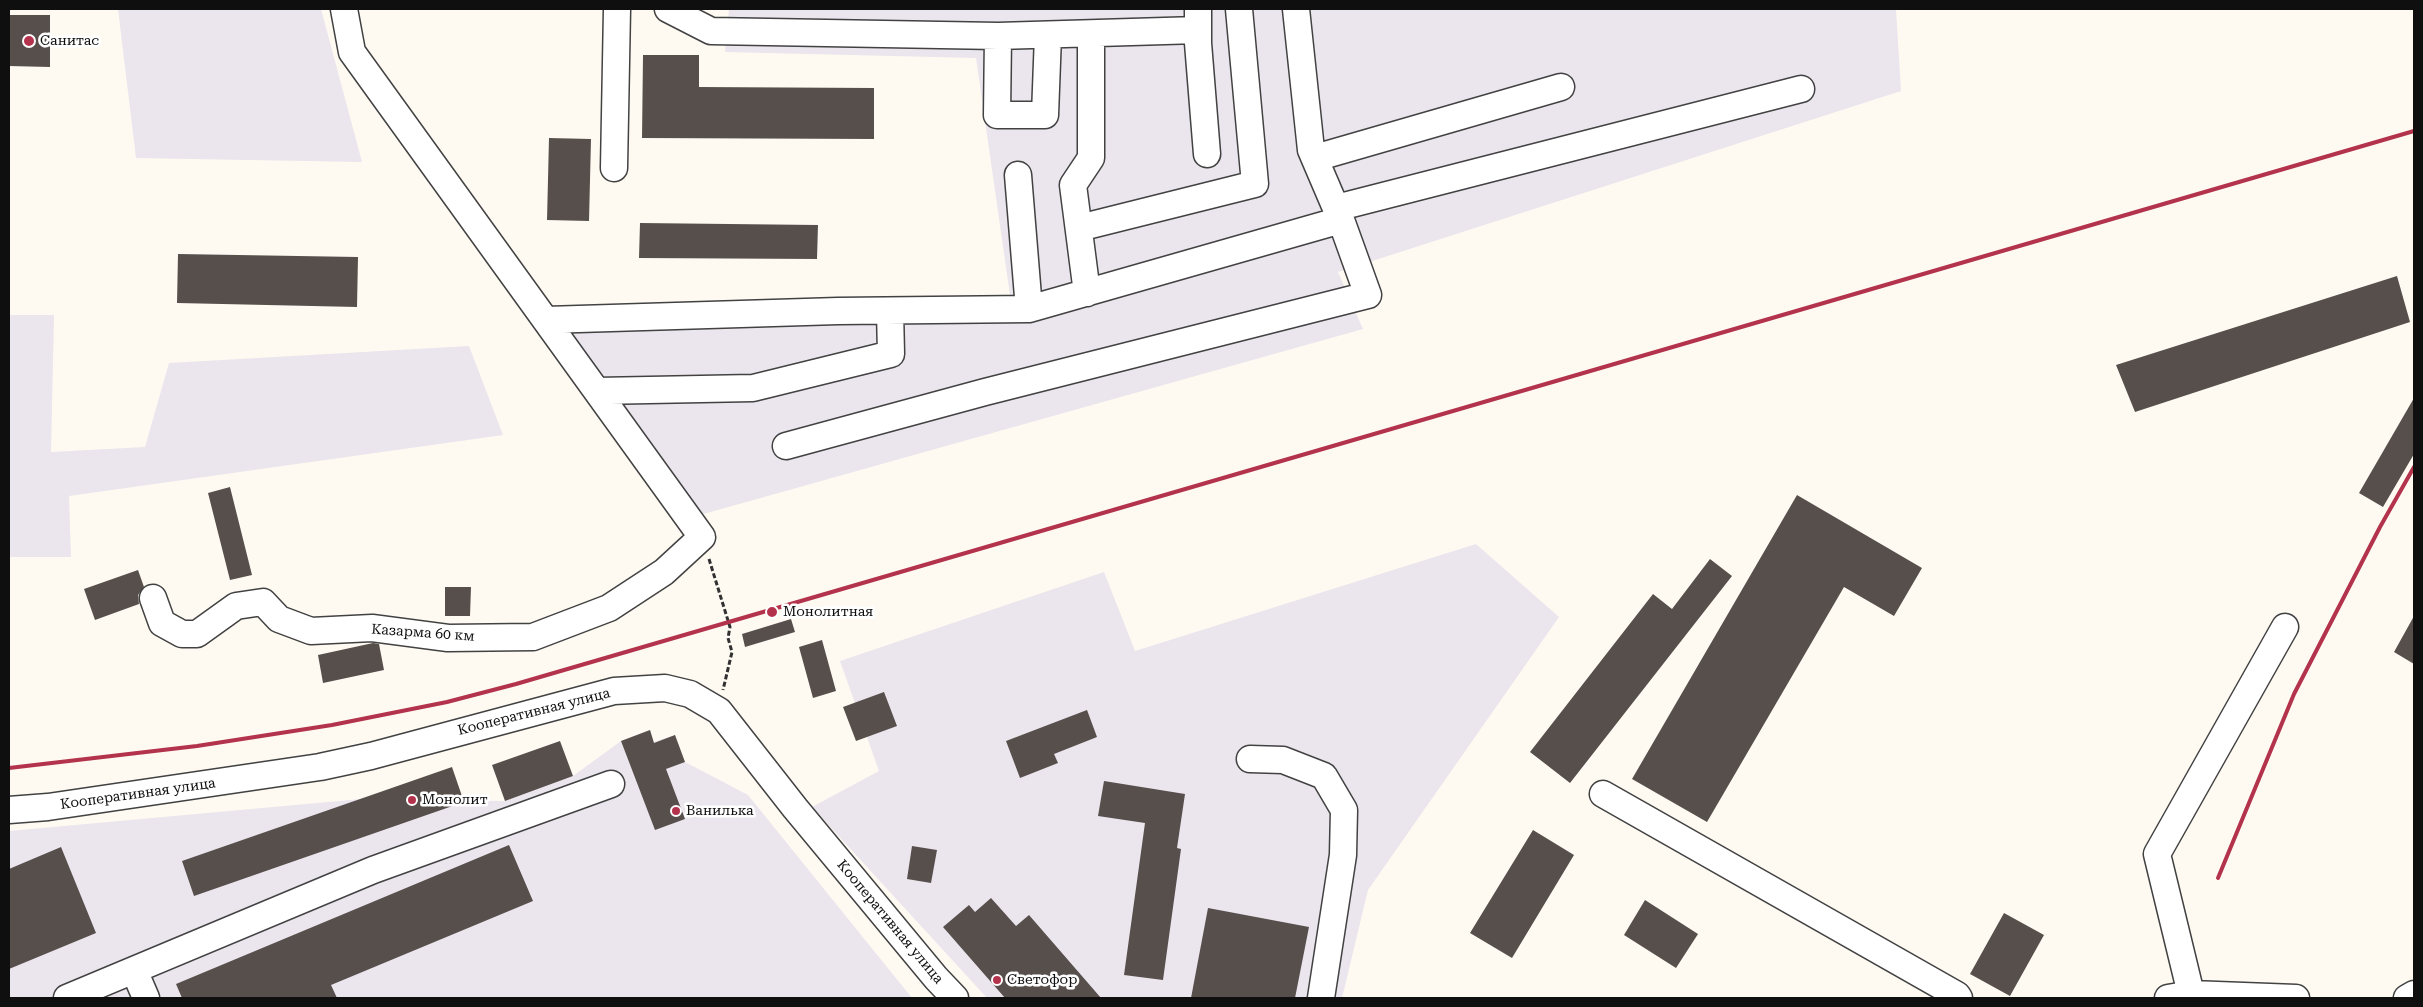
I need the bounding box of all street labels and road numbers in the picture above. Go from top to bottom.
street label: Казарма 60 км [371,621,475,645]
street label: Кооперативная улица [456,685,612,739]
street label: Кооперативная улица [59,775,217,813]
street label: Кооперативная улица [833,857,947,987]

